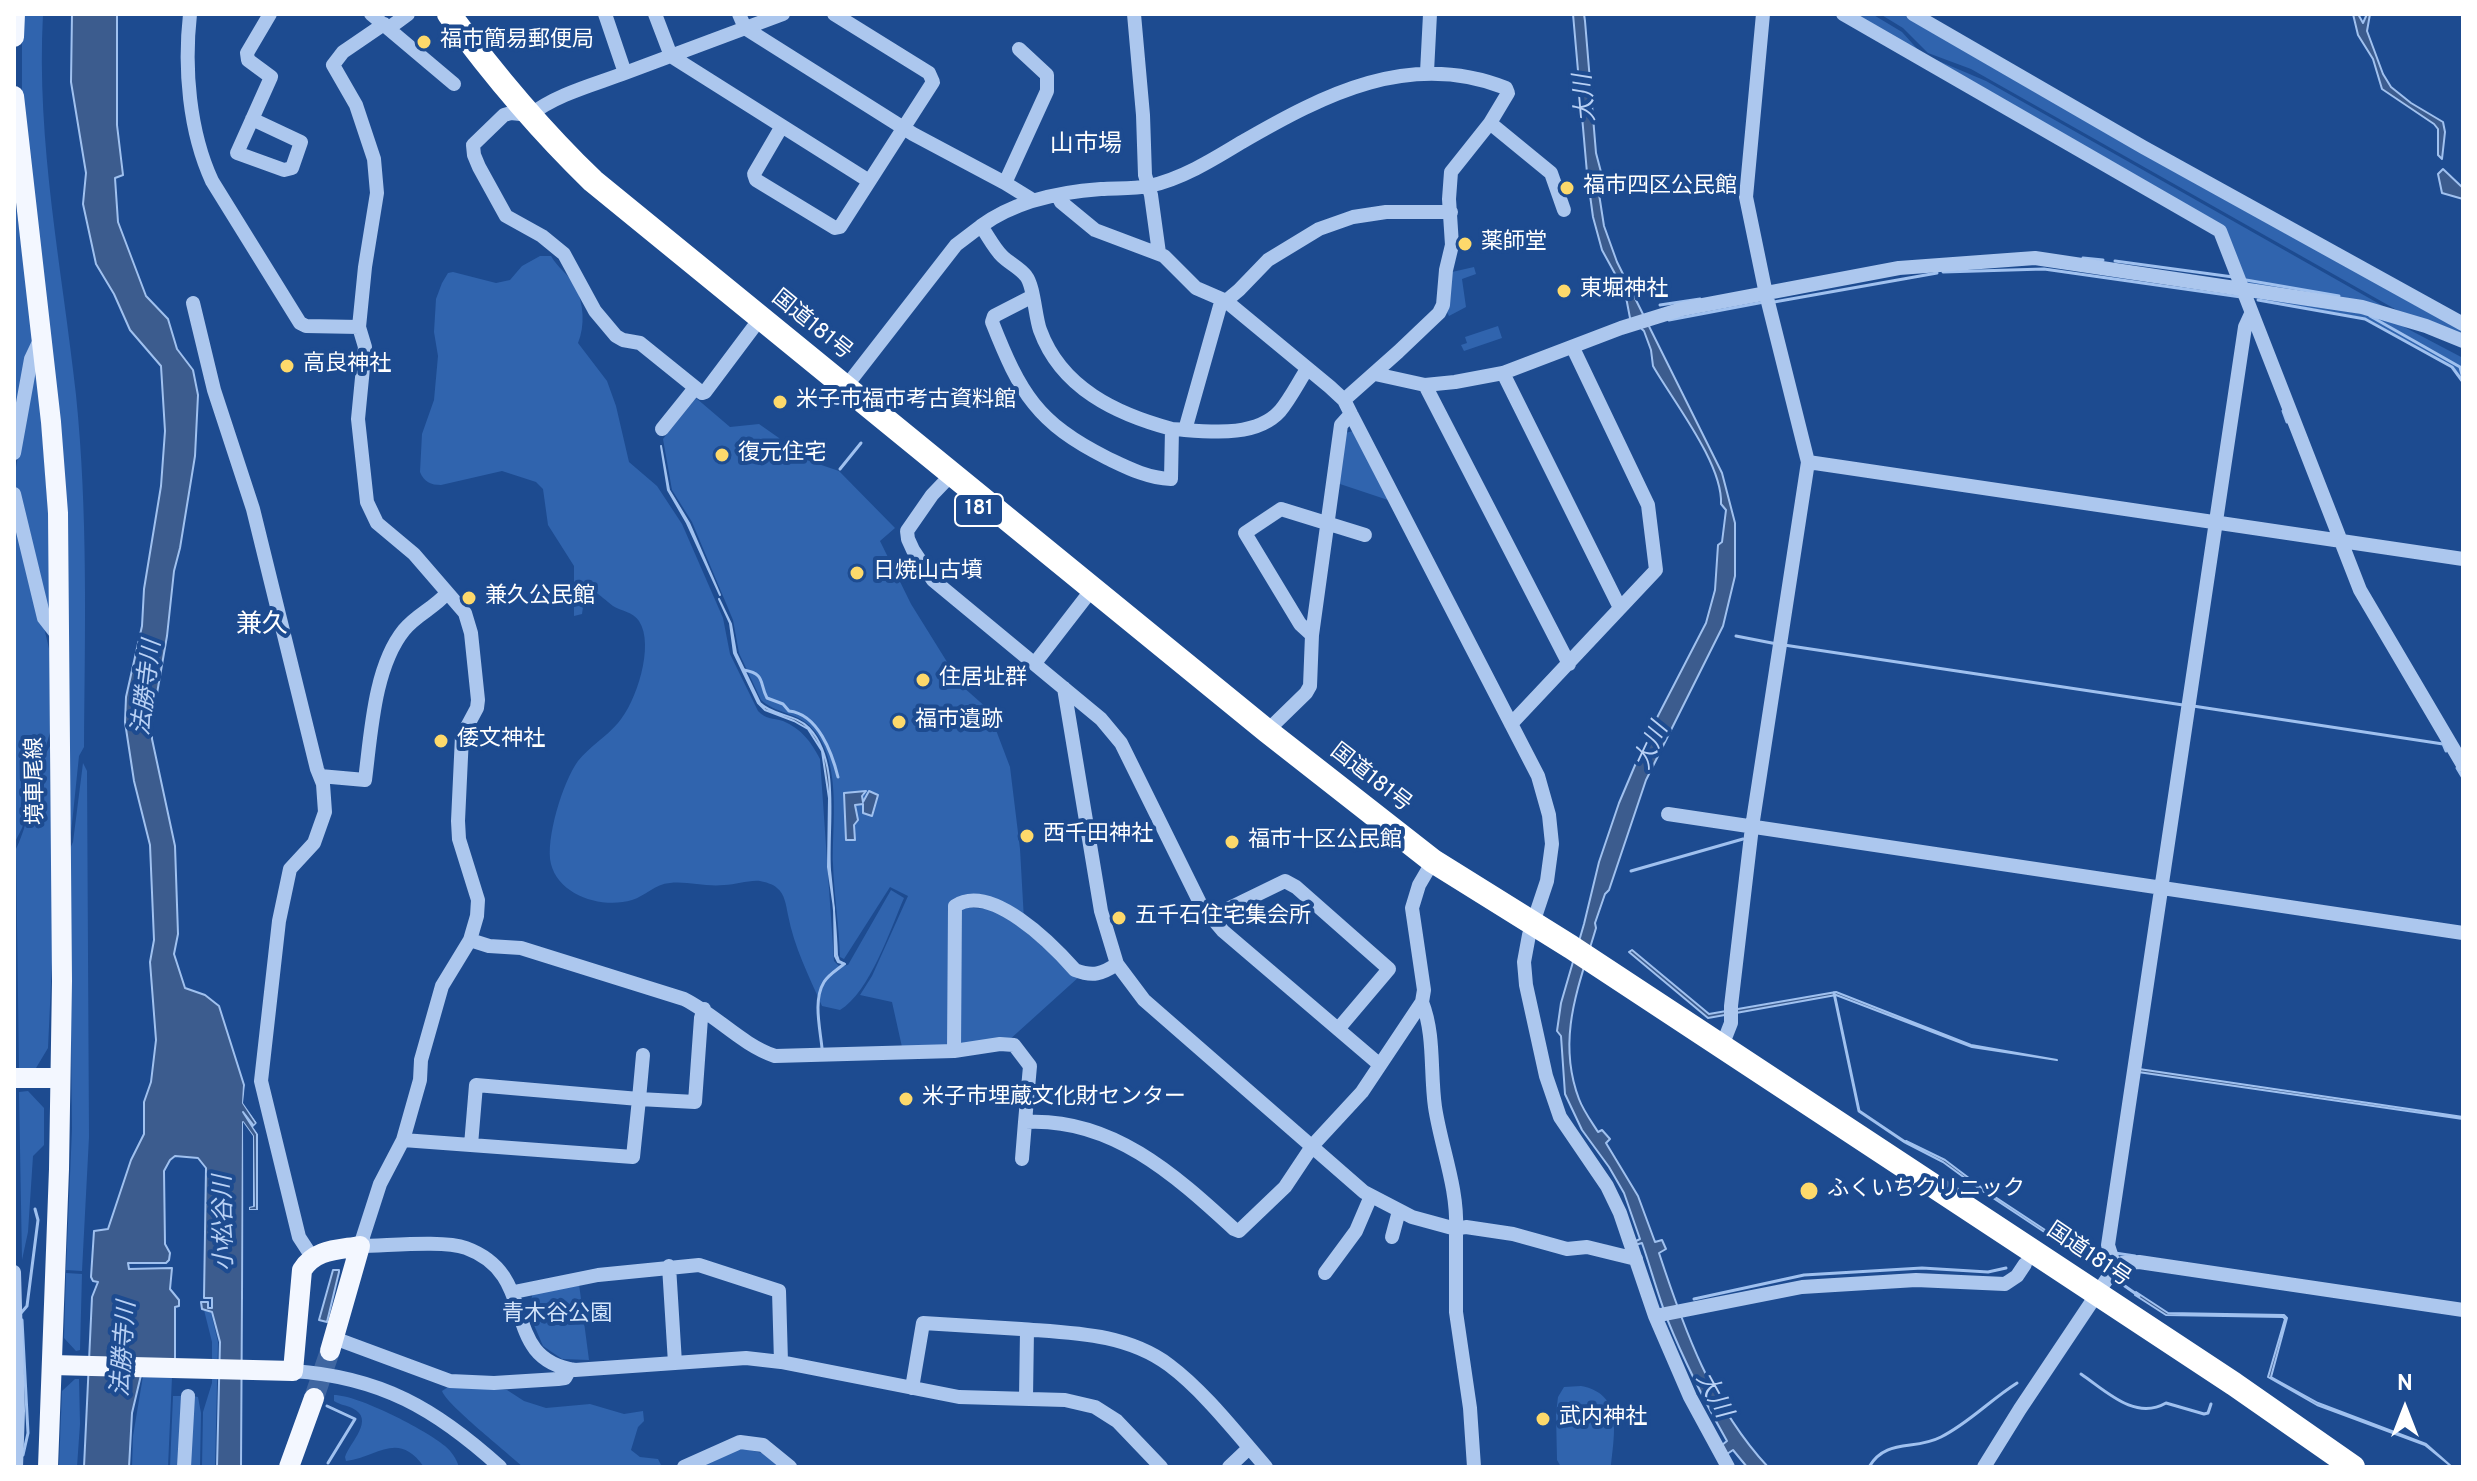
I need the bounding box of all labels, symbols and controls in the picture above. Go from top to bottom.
place label: 福市簡易郵便局 [440,29,594,55]
marker: 福市簡易郵便局 [415,33,433,51]
water label: 大川 [1571,73,1603,123]
district label: 山市場 [1050,132,1122,160]
place label: 福市四区公民館 [1583,175,1737,201]
marker: 福市四区公民館 [1558,179,1576,197]
place label: 薬師堂 [1481,231,1547,257]
marker: 薬師堂 [1456,235,1474,253]
place label: 東堀神社 [1580,278,1668,304]
marker: 東堀神社 [1555,282,1573,300]
street label: 国道181号 [765,286,857,366]
place label: 高良神社 [303,353,391,379]
marker: 高良神社 [278,357,296,375]
place label: 米子市福市考古資料館 [796,389,1016,415]
marker: 米子市福市考古資料館 [771,393,789,411]
place label: 復元住宅 [738,442,826,468]
marker: 復元住宅 [713,446,731,464]
road number: 181 [955,494,1003,526]
place label: 日焼山古墳 [873,560,983,586]
marker: 日焼山古墳 [848,564,866,582]
place label: 兼久公民館 [485,585,595,611]
marker: 兼久公民館 [460,589,478,607]
district label: 兼久 [236,611,288,643]
water label: 法勝寺川 [129,639,169,737]
place label: 住居址群 [939,667,1027,693]
marker: 住居址群 [914,671,932,689]
place label: 福市遺跡 [915,709,1003,735]
marker: 福市遺跡 [890,713,908,731]
water label: 大川 [1630,719,1676,775]
place label: 倭文神社 [457,728,545,754]
marker: 倭文神社 [432,732,450,750]
street label: 境車尾線 [23,737,51,825]
street label: 国道181号 [1324,739,1416,819]
place label: 西千田神社 [1043,823,1153,849]
marker: 西千田神社 [1018,827,1036,845]
place label: 福市十区公民館 [1248,829,1402,855]
marker: 福市十区公民館 [1223,833,1241,851]
place label: 五千石住宅集会所 [1135,905,1311,931]
marker: 五千石住宅集会所 [1110,909,1128,927]
place label: 米子市埋蔵文化財センター [922,1086,1186,1112]
marker: 米子市埋蔵文化財センター [897,1090,915,1108]
water label: 小松谷川 [211,1175,241,1271]
place label: ふくいちクリニック [1827,1178,2025,1204]
marker: ふくいちクリニック [1798,1180,1820,1202]
street label: 国道181号 [2041,1218,2135,1294]
water label: 法勝寺川 [108,1300,144,1398]
park label: 青木谷公園 [502,1303,612,1329]
water label: 大川 [1688,1368,1736,1424]
north arrow [2365,1369,2445,1449]
text: N [2397,1371,2413,1398]
place label: 武内神社 [1559,1406,1647,1432]
marker: 武内神社 [1534,1410,1552,1428]

